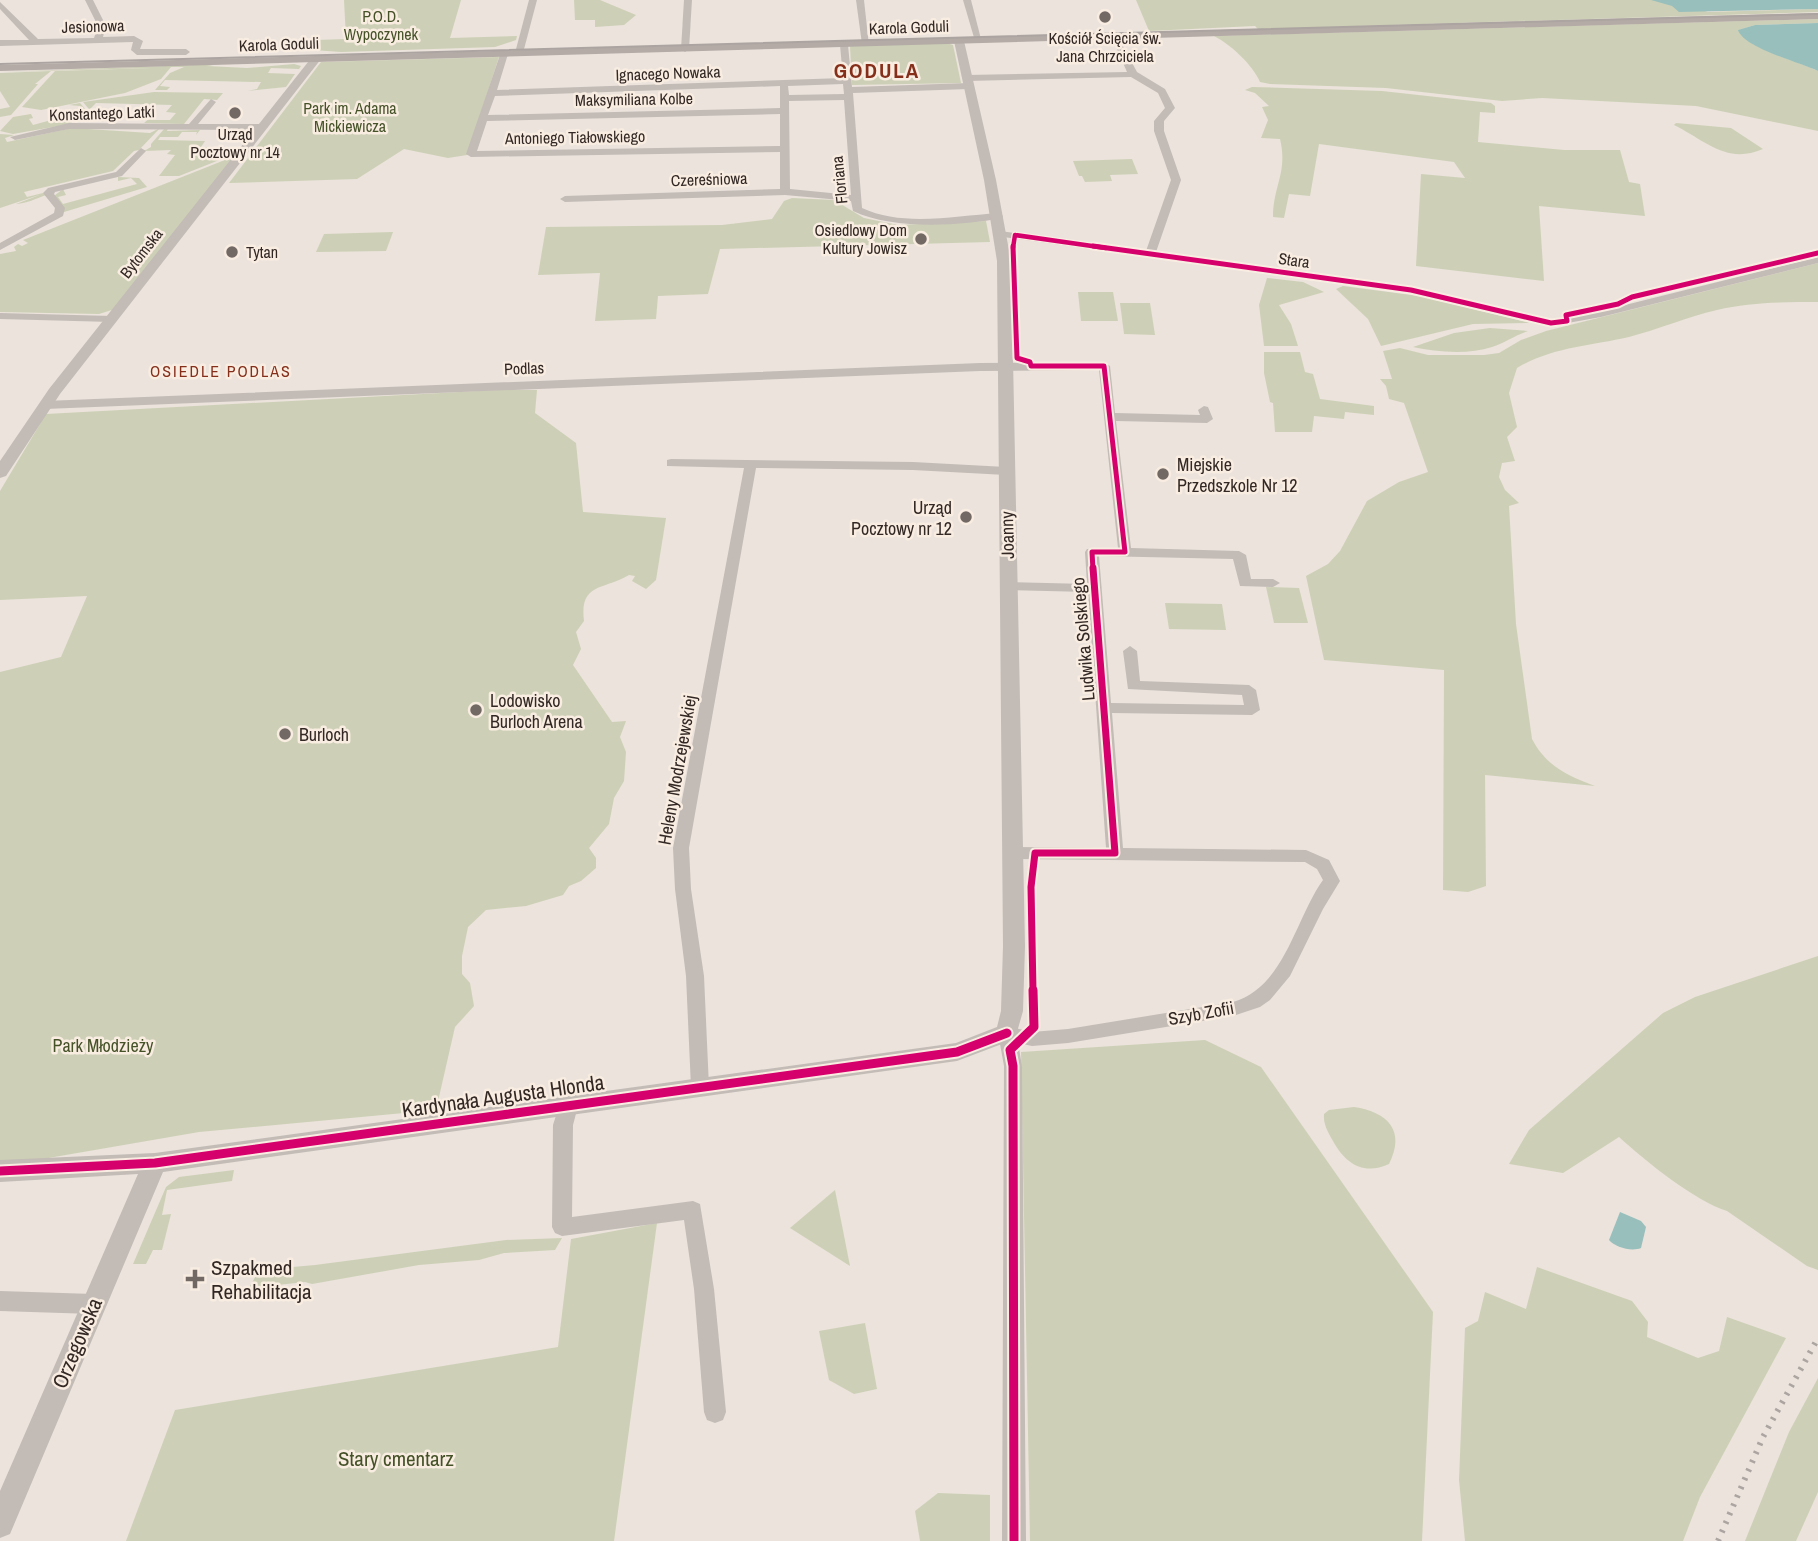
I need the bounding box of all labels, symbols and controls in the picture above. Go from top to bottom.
park label: P.O.D. Wypoczynek [344,5,419,45]
marker: Kościół Ścięcia św. Jana Chrzciciela [1097,9,1113,25]
street label: Jesionowa [61,14,125,38]
street label: Karola Goduli [869,15,949,39]
place label: Kościół Ścięcia św. Jana Chrzciciela [1048,27,1162,67]
street label: Karola Goduli [239,32,319,56]
district label: GODULA [834,56,920,85]
street label: Ignacego Nowaka [615,60,722,86]
street label: Maksymiliana Kolbe [575,87,693,111]
park label: Park im. Adama Mickiewicza [303,97,397,137]
street label: Konstantego Latki [49,100,155,126]
marker: Urząd Pocztowy nr 14 [227,105,243,121]
place label: Urząd Pocztowy nr 14 [190,123,280,163]
street label: Antoniego Tiałowskiego [504,125,645,149]
street label: Floriana [825,154,852,205]
street label: Czereśniowa [670,167,748,191]
place label: Osiedlowy Dom Kultury Jowisz [814,219,907,259]
street label: Bytomska [115,223,168,282]
marker: Osiedlowy Dom Kultury Jowisz [913,231,929,247]
place label: Tytan [246,241,278,263]
marker: Tytan [224,244,240,260]
street label: Stara [1277,247,1312,273]
street label: Podlas [504,356,544,380]
district label: OSIEDLE PODLAS [150,360,292,382]
place label: Miejskie Przedszkole Nr 12 [1177,452,1298,498]
marker: Miejskie Przedszkole Nr 12 [1155,466,1171,482]
place label: Urząd Pocztowy nr 12 [851,495,952,541]
marker: Urząd Pocztowy nr 12 [958,509,974,525]
street label: Joanny [994,510,1020,559]
street label: Ludwika Solskiego [1065,576,1101,702]
place label: Lodowisko Burloch Arena [490,688,583,734]
street label: Heleny Modrzejewskiej [652,693,702,847]
marker: Lodowisko Burloch Arena [468,702,484,718]
place label: Burloch [299,722,349,747]
marker: Burloch [277,726,293,742]
street label: Szyb Zofii [1166,995,1236,1031]
park label: Park Młodzieży [53,1033,154,1058]
street label: Kardynała Augusta Hlonda [400,1067,606,1125]
place label: Szpakmed Rehabilitacja [211,1253,312,1306]
marker: Szpakmed Rehabilitacja [185,1269,205,1289]
street label: Orzegowska [45,1293,109,1393]
park label: Stary cmentarz [338,1444,454,1473]

